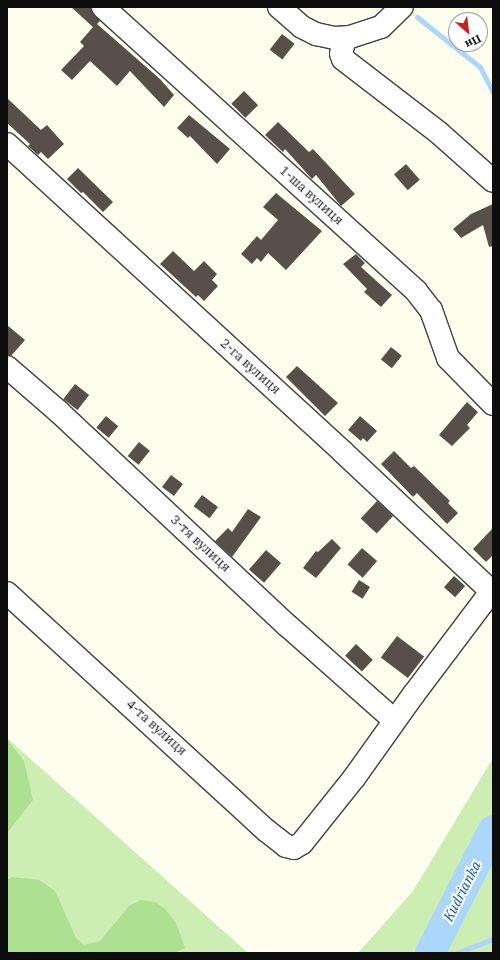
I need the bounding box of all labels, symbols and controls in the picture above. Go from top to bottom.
north arrow [448,12,488,52]
text: Пн [463,32,484,52]
street label: 1-ша вулиця [276,163,346,229]
street label: 2-га вулиця [217,336,283,398]
street label: 3-тя вулиця [167,512,233,576]
street label: 4-та вулиця [123,697,189,759]
water label: Kudrianka [440,858,484,924]

